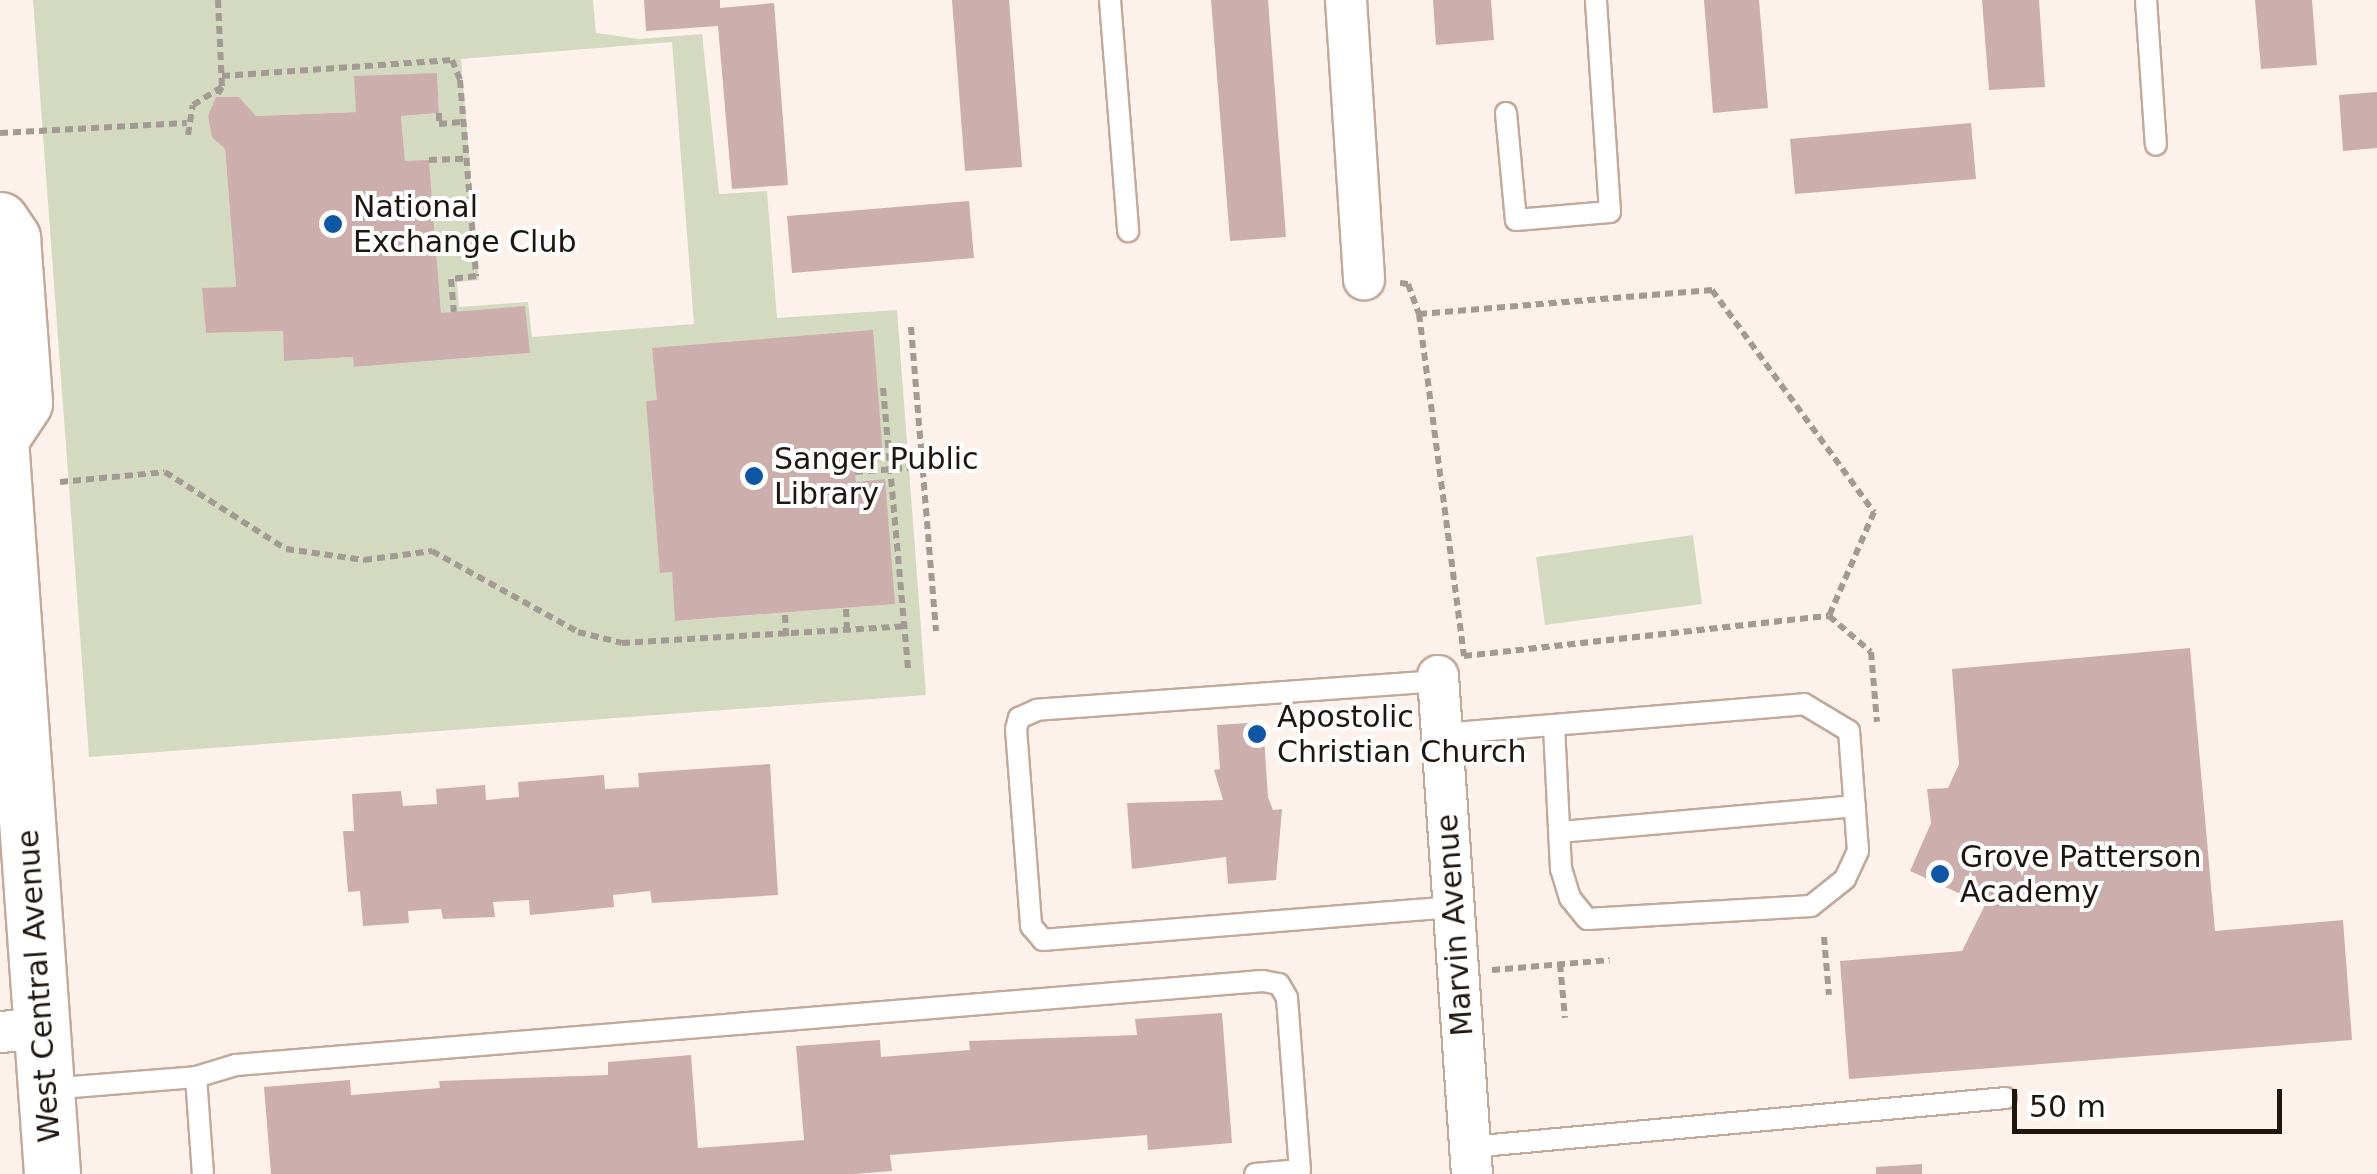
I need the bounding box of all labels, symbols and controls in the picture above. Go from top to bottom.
place label: National Exchange Club [353,189,576,260]
marker: National Exchange Club [322,213,344,235]
place label: Sanger Public Library [774,441,979,512]
marker: Sanger Public Library [743,465,765,487]
place label: Apostolic Christian Church [1277,699,1526,770]
marker: Apostolic Christian Church [1246,723,1268,745]
street label: Marvin Avenue [1429,813,1481,1037]
street label: West Central Avenue [10,828,68,1144]
place label: Grove Patterson Academy [1960,839,2201,910]
marker: Grove Patterson Academy [1929,863,1951,885]
scale bar [2017,1069,2287,1131]
text: 50 m [2029,1089,2106,1124]

